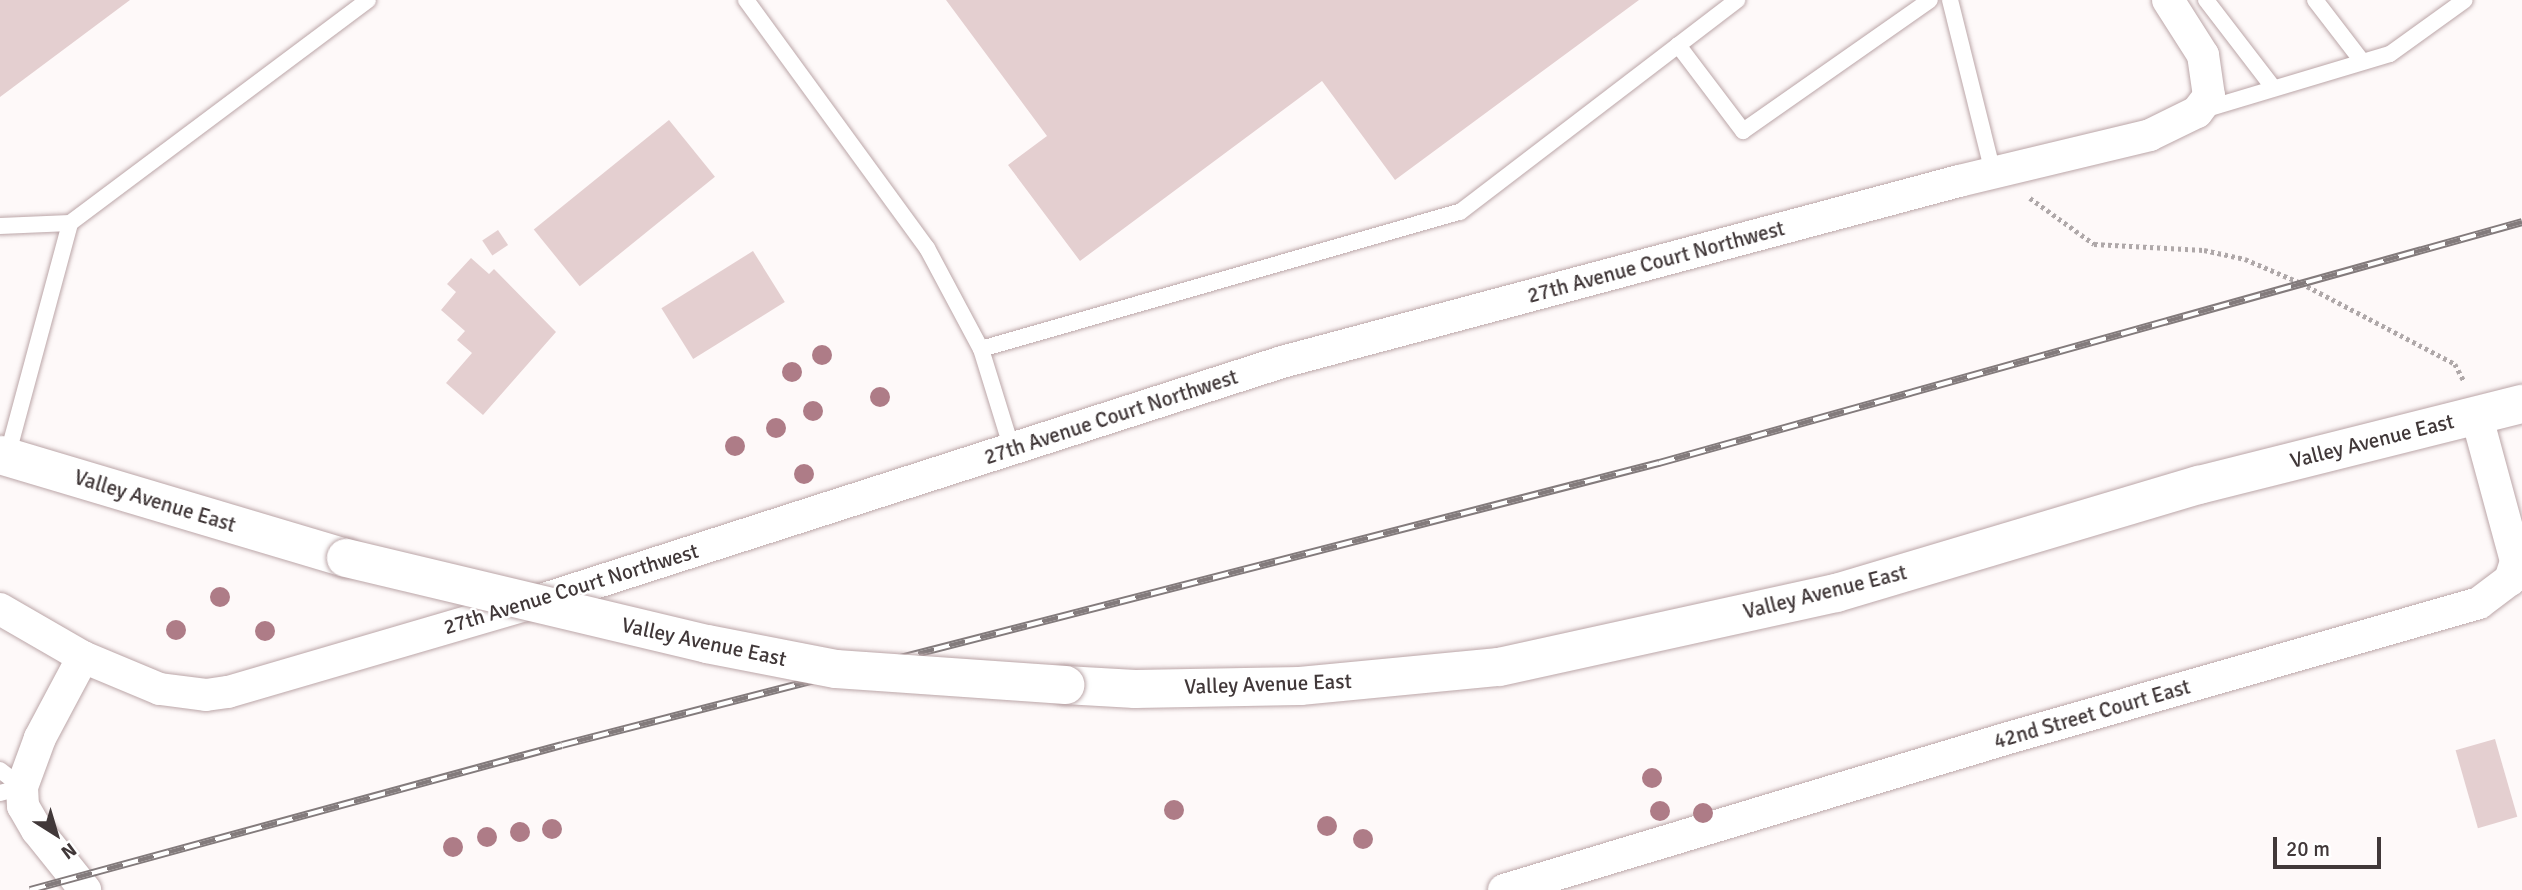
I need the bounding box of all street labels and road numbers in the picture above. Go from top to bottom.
street label: 27th Avenue Court Northwest [1525,216,1787,308]
street label: 27th Avenue Court Northwest [981,364,1241,470]
street label: Valley Avenue East [2288,408,2456,474]
street label: Valley Avenue East [71,464,239,538]
street label: 27th Avenue Court Northwest [441,538,701,640]
street label: Valley Avenue East [1741,559,1909,625]
street label: Valley Avenue East [619,612,789,672]
street label: Valley Avenue East [1184,668,1352,700]
street label: 42nd Street Court East [1991,674,2193,754]

